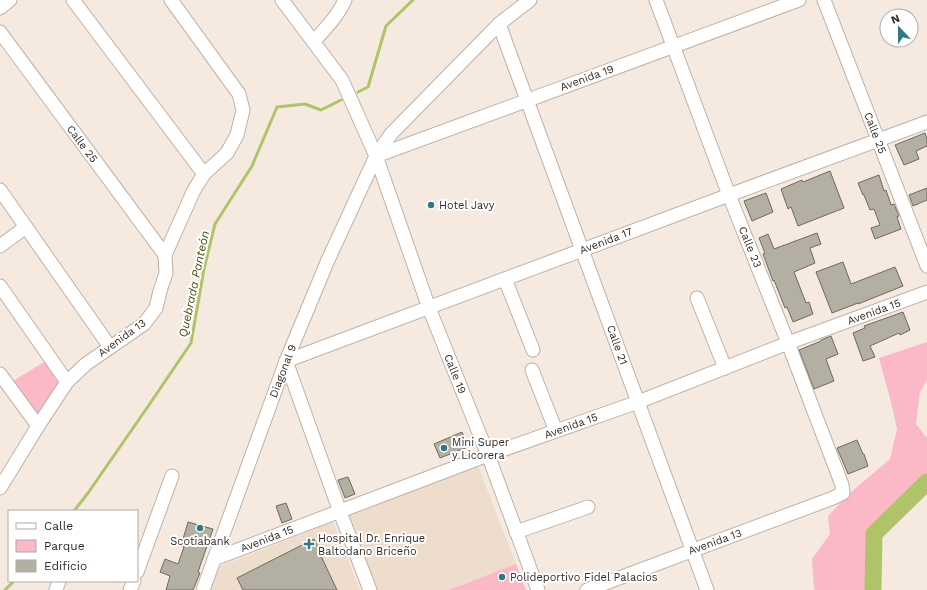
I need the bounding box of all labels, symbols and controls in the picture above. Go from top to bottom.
north arrow [879,8,919,48]
text: N [889,12,902,27]
street label: Avenida 19 [558,62,616,94]
street label: Calle 25 [861,110,889,156]
street label: Calle 25 [64,123,100,165]
place label: Hotel Javy [439,199,495,212]
marker: Hotel Javy [426,200,436,210]
street label: Calle 23 [736,224,764,270]
street label: Avenida 17 [578,225,634,257]
water label: Quebrada Panteón [176,229,212,339]
street label: Avenida 15 [846,296,902,328]
street label: Avenida 13 [96,316,148,360]
street label: Calle 21 [604,323,630,367]
street label: Diagonal 9 [267,342,299,399]
street label: Calle 19 [441,352,469,396]
street label: Avenida 15 [543,410,599,442]
place label: Mini Super y Licorera [452,436,510,462]
marker: Mini Super y Licorera [439,443,449,453]
legend [8,510,138,582]
text: Calle [44,519,73,533]
marker: Scotiabank [195,523,205,533]
street label: Avenida 15 [239,523,295,555]
street label: Avenida 13 [687,526,743,558]
place label: Hospital Dr. Enrique Baltodano Briceño [318,532,425,558]
place label: Scotiabank [170,535,230,548]
marker: Hospital Dr. Enrique Baltodano Briceño [303,538,315,550]
text: Parque [44,539,85,553]
text: Edificio [44,559,87,573]
place label: Polideportivo Fidel Palacios [510,571,658,584]
marker: Polideportivo Fidel Palacios [497,572,507,582]

